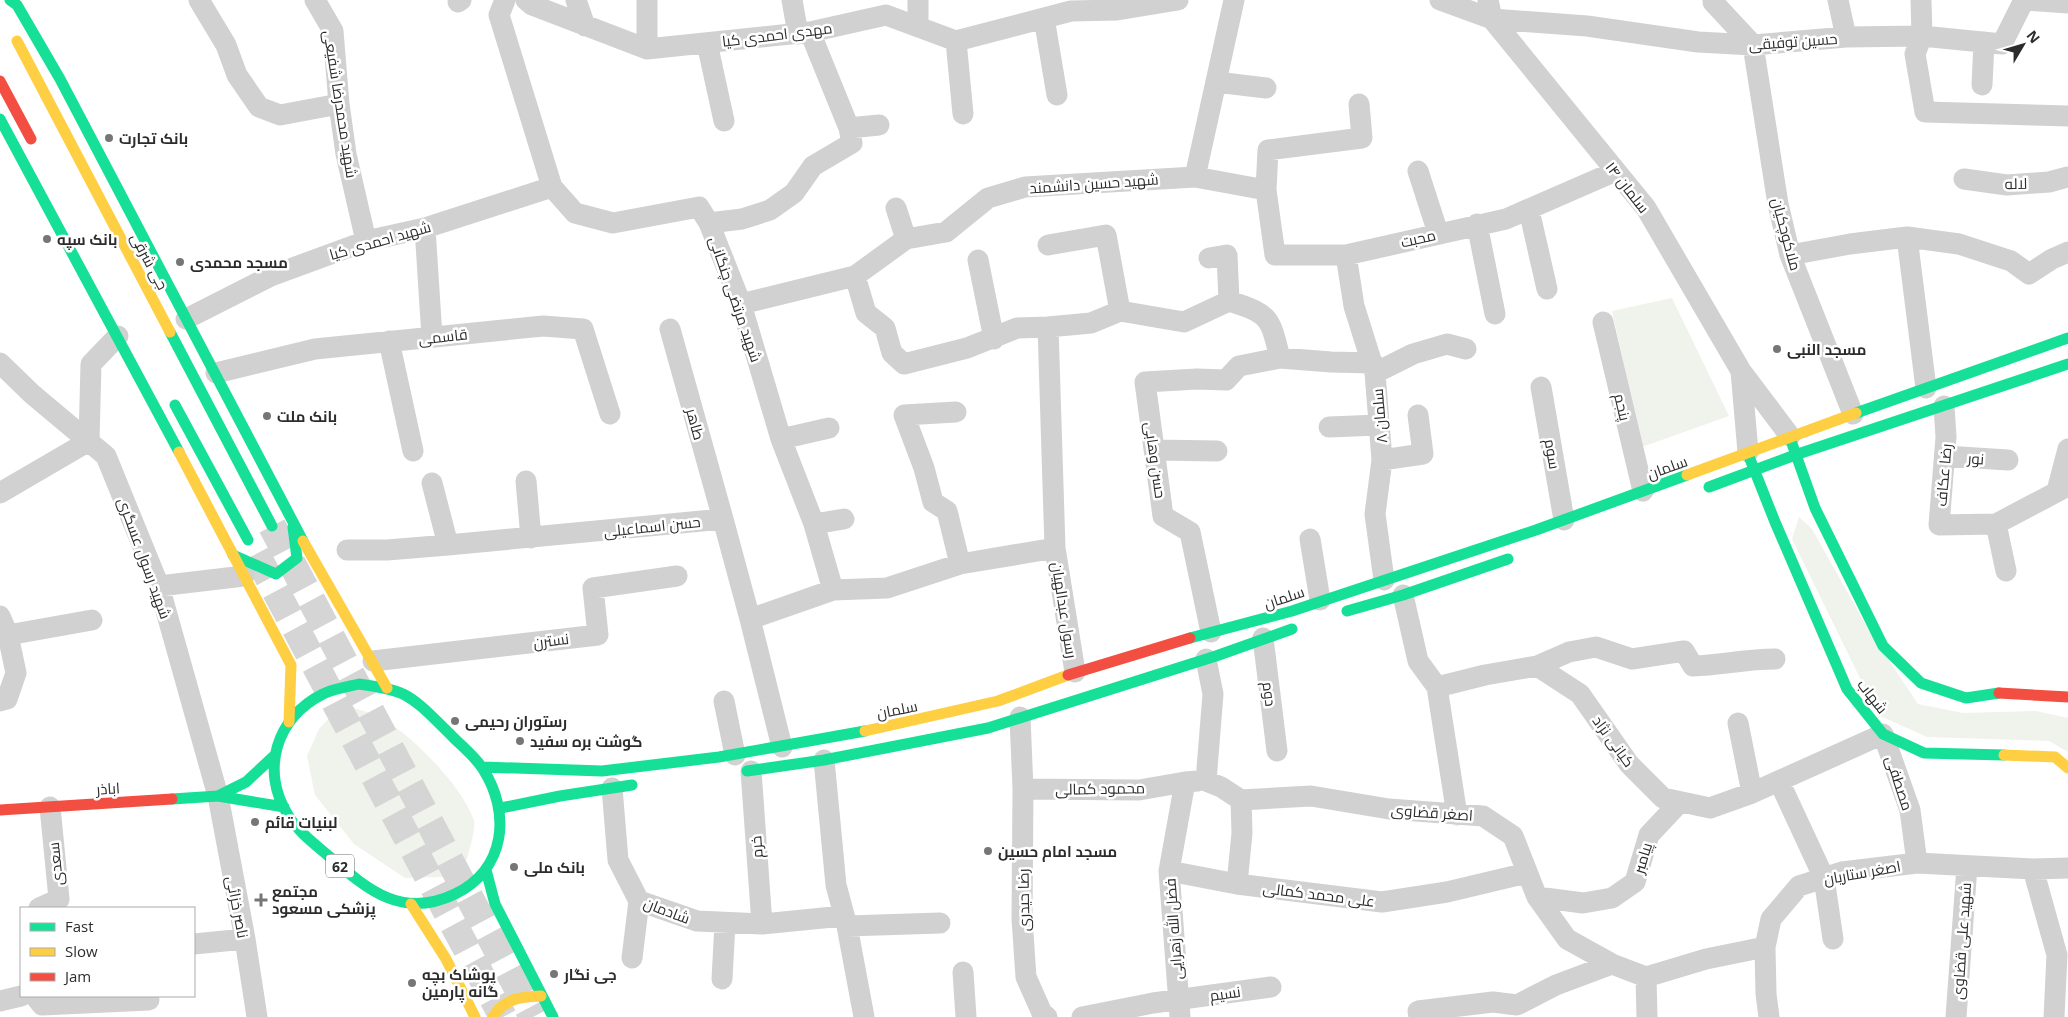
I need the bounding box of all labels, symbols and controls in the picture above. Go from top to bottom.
street label: مهدی احمدی کیا [721,17,833,52]
north arrow [1998,20,2048,70]
text: N [2023,26,2045,47]
street label: حسین توفیقی [1748,28,1838,55]
street label: شهید محمدرضا شفیعی [318,29,363,179]
place label: بانک تجارت [119,128,188,148]
marker: بانک تجارت [103,132,115,144]
street label: سلمان ۱۴ [1601,157,1654,217]
street label: شهید حسین دانشمند [1029,169,1159,198]
street label: لاله [2005,173,2027,193]
street label: ملاکوچکیان [1767,195,1806,273]
street label: شهید احمدی کیا [327,216,433,265]
street label: محبت [1399,224,1437,252]
place label: بانک سپه [57,229,118,250]
street label: جی شرقی [126,229,173,293]
marker: بانک سپه [41,233,53,245]
street label: شهید مرتضی چنگانی [704,233,767,365]
place label: مسجد محمدی [190,252,288,272]
marker: مسجد محمدی [174,256,186,268]
street label: قاسمی [417,323,469,350]
place label: مسجد النبی [1787,339,1866,359]
marker: مسجد النبی [1771,343,1783,355]
street label: سلمان ۸ [1367,388,1392,444]
street label: پنجم [1609,391,1636,423]
street label: طاهر [682,405,710,442]
place label: بانک ملت [277,406,337,426]
marker: بانک ملت [261,410,273,422]
street label: حسن وهابی [1140,420,1171,500]
street label: سوم [1540,437,1565,471]
street label: رضا عکاف [1930,443,1956,507]
street label: نور [1966,447,1985,469]
street label: سلمان [1644,450,1690,484]
street label: شهید رسول عسگری [113,494,176,622]
street label: حسن اسماعیلی [602,511,702,542]
street label: رسول عبدالهیان [1047,560,1082,660]
street label: سلمان [1261,581,1307,614]
street label: نسترن [532,628,570,653]
street label: شهاب [1852,675,1893,718]
street label: دوم [1258,680,1281,708]
street label: سلمان [875,695,919,724]
place label: رستوران رحیمی [465,711,567,731]
street label: کیانی نژاد [1588,711,1639,771]
marker: رستوران رحیمی [449,715,461,727]
place label: گوشت بره سفید [530,731,642,751]
marker: گوشت بره سفید [514,735,526,747]
street label: مصطفی [1881,753,1918,813]
street label: اباذر [95,777,120,799]
street label: محمود کمالی [1055,777,1145,800]
street label: اصغر قضاوی [1390,799,1474,826]
place label: لبنیات قائم [265,812,338,833]
marker: لبنیات قائم [249,816,261,828]
street label: خرم [745,835,768,859]
street label: پیامبر [1628,840,1657,877]
street label: سعدی [43,841,68,887]
place label: مسجد امام حسین [998,841,1117,862]
marker: مسجد امام حسین [982,845,994,857]
road number: 62 [326,854,354,878]
street label: اصغر ستاریان [1822,855,1902,890]
place label: بانک ملی [524,857,585,877]
marker: بانک ملی [508,861,520,873]
street label: رضا حیدری [1012,868,1035,932]
street label: ناصر خزائی [221,874,254,940]
street label: فضل الله زهرایی [1159,877,1188,980]
street label: علی محمد کمالی [1262,877,1376,912]
place label: مجتمع پزشکی مسعود [272,881,376,920]
street label: شهید علی قضاوی [1947,882,1976,1000]
street label: شادمان [641,892,693,929]
marker: مجتمع پزشکی مسعود [254,893,268,907]
legend [20,907,195,997]
text: Fast [65,916,94,936]
text: Slow [65,941,98,961]
place label: پوشاک بچه گانه پارمین [422,964,498,1003]
place label: جی نگار [563,964,617,984]
text: Jam [63,966,91,986]
marker: جی نگار [548,968,560,980]
marker: پوشاک بچه گانه پارمین [406,977,418,989]
street label: نسیم [1208,981,1242,1006]

